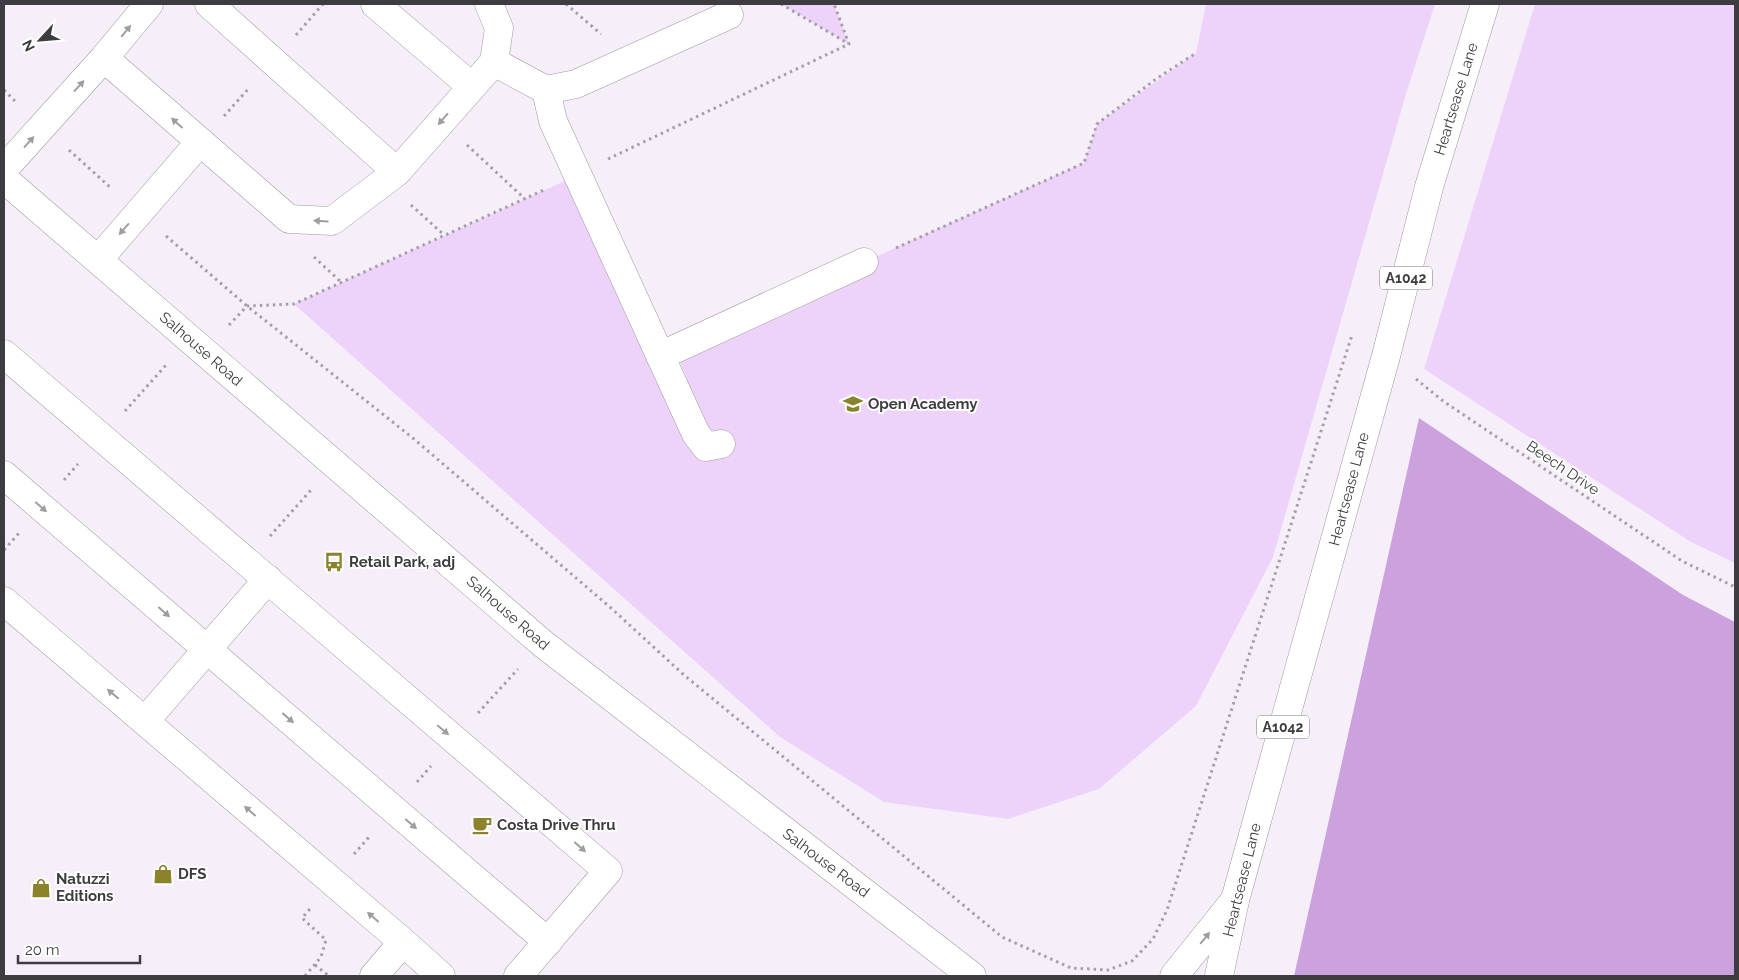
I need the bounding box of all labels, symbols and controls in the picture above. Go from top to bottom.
north arrow [15,15,65,65]
one-way arrow [121,25,132,38]
text: N [19,37,38,54]
street label: Heartsease Lane [1430,40,1482,157]
one-way arrow [73,81,85,93]
one-way arrow [437,112,449,124]
one-way arrow [171,118,183,129]
one-way arrow [23,135,34,148]
one-way arrow [313,216,329,224]
one-way arrow [119,223,130,236]
road number: A1042 [1380,266,1432,290]
street label: Salhouse Road [156,308,246,390]
school or university icon: Open Academy [842,393,864,415]
place label: Open Academy [868,395,978,413]
street label: Heartsease Lane [1325,430,1373,548]
street label: Beech Drive [1523,437,1603,499]
one-way arrow [34,501,47,512]
bus stop icon: Retail Park, adj [323,551,345,573]
place label: Retail Park, adj [349,553,455,571]
street label: Salhouse Road [463,572,553,654]
one-way arrow [157,607,170,618]
one-way arrow [106,689,119,700]
one-way arrow [281,712,293,724]
road number: A1042 [1257,716,1309,739]
one-way arrow [437,724,449,736]
one-way arrow [244,805,256,817]
cafe icon: Costa Drive Thru [471,814,493,836]
place label: Costa Drive Thru [497,816,616,834]
one-way arrow [404,819,417,830]
street label: Heartsease Lane [1219,821,1265,939]
street label: Salhouse Road [779,825,873,901]
one-way arrow [573,842,586,853]
shop icon: DFS [152,863,174,885]
place label: DFS [178,865,206,883]
place label: Natuzzi Editions [56,870,114,905]
shop icon: Natuzzi Editions [30,877,52,899]
one-way arrow [367,911,380,922]
scale bar [18,932,140,964]
one-way arrow [1199,932,1210,945]
text: 20 m [25,941,60,959]

